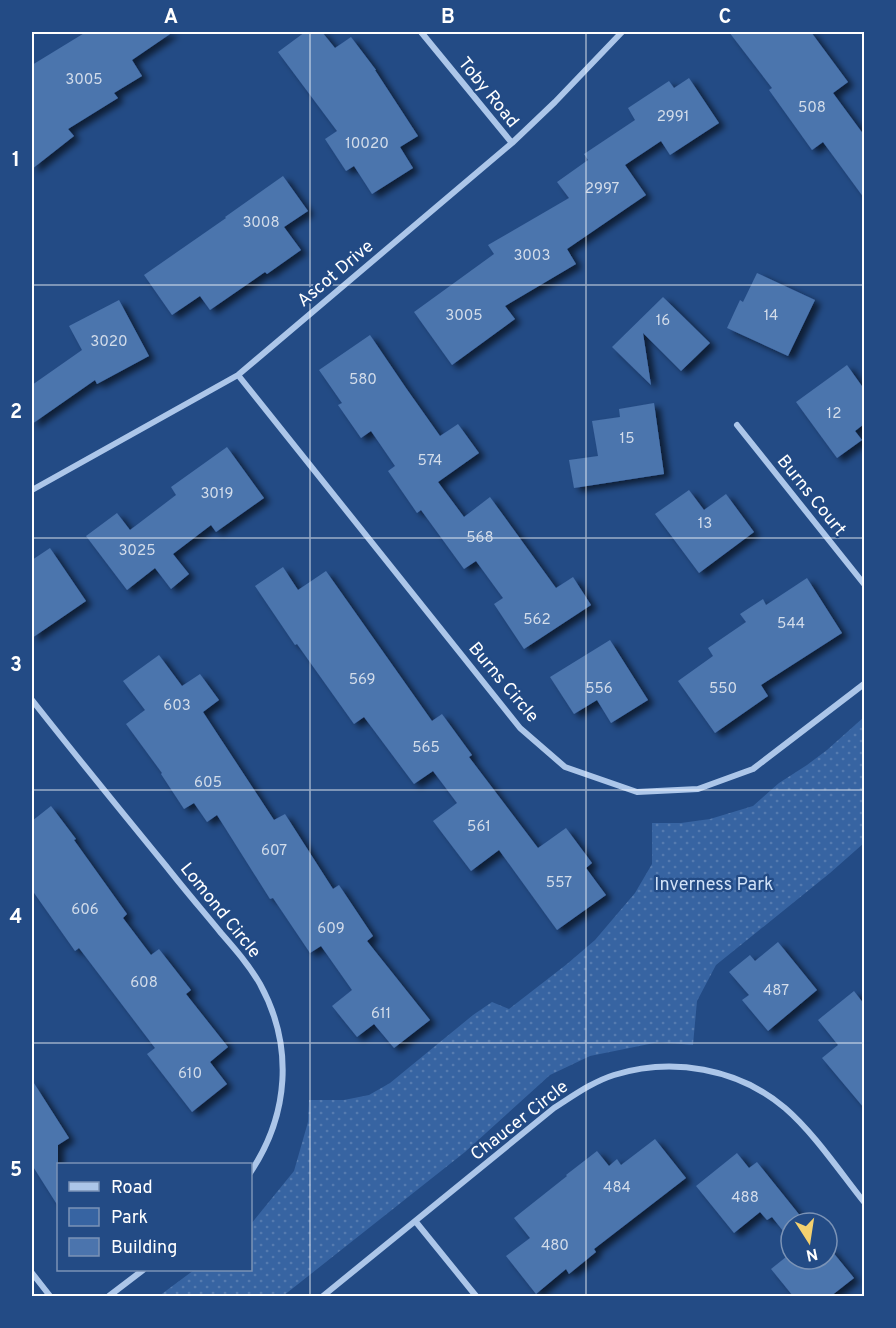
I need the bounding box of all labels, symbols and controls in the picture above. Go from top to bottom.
text: A [164,5,178,31]
text: B [441,5,455,31]
text: C [719,5,731,31]
street label: Toby Road [452,53,523,133]
house number: 3005 [65,71,103,90]
house number: 508 [798,99,826,118]
house number: 2991 [657,108,689,127]
house number: 10020 [345,135,389,154]
text: 1 [12,148,20,174]
house number: 2997 [585,180,619,199]
house number: 3008 [242,214,280,233]
street label: Ascot Drive [293,235,379,313]
house number: 3003 [513,247,551,266]
house number: 3005 [445,307,483,326]
house number: 14 [764,307,778,326]
house number: 16 [656,312,670,331]
house number: 3020 [90,333,128,352]
house number: 580 [349,371,377,390]
text: 2 [10,400,22,426]
house number: 12 [827,405,841,424]
house number: 15 [620,430,634,449]
street label: Burns Court [771,451,851,541]
house number: 574 [418,452,442,471]
house number: 3019 [200,485,234,504]
house number: 13 [698,515,712,534]
house number: 568 [466,529,494,548]
house number: 3025 [118,542,156,561]
house number: 562 [523,611,551,630]
house number: 544 [777,615,805,634]
street label: Burns Circle [463,638,543,728]
text: 3 [10,653,22,679]
house number: 569 [349,671,375,690]
house number: 556 [585,680,613,699]
house number: 550 [709,680,737,699]
house number: 603 [163,697,191,716]
house number: 565 [412,739,440,758]
house number: 605 [194,774,222,793]
house number: 561 [467,818,491,837]
house number: 607 [261,842,287,861]
street label: Lomond Circle [174,858,265,963]
house number: 557 [546,874,572,893]
park label: Inverness Park [654,874,774,897]
house number: 606 [71,901,99,920]
text: 4 [10,905,22,931]
house number: 609 [317,920,345,939]
house number: 608 [130,974,158,993]
house number: 487 [763,982,789,1001]
house number: 611 [371,1005,391,1024]
house number: 610 [178,1065,202,1084]
street label: Chaucer Circle [466,1076,573,1167]
text: 5 [10,1158,22,1184]
legend [57,1163,252,1271]
text: Road [111,1177,153,1200]
house number: 484 [603,1179,631,1198]
house number: 488 [731,1189,759,1208]
text: Park [111,1207,148,1230]
north arrow [779,1211,839,1271]
text: Building [111,1237,177,1260]
house number: 480 [541,1237,569,1256]
text: N [804,1243,819,1265]

